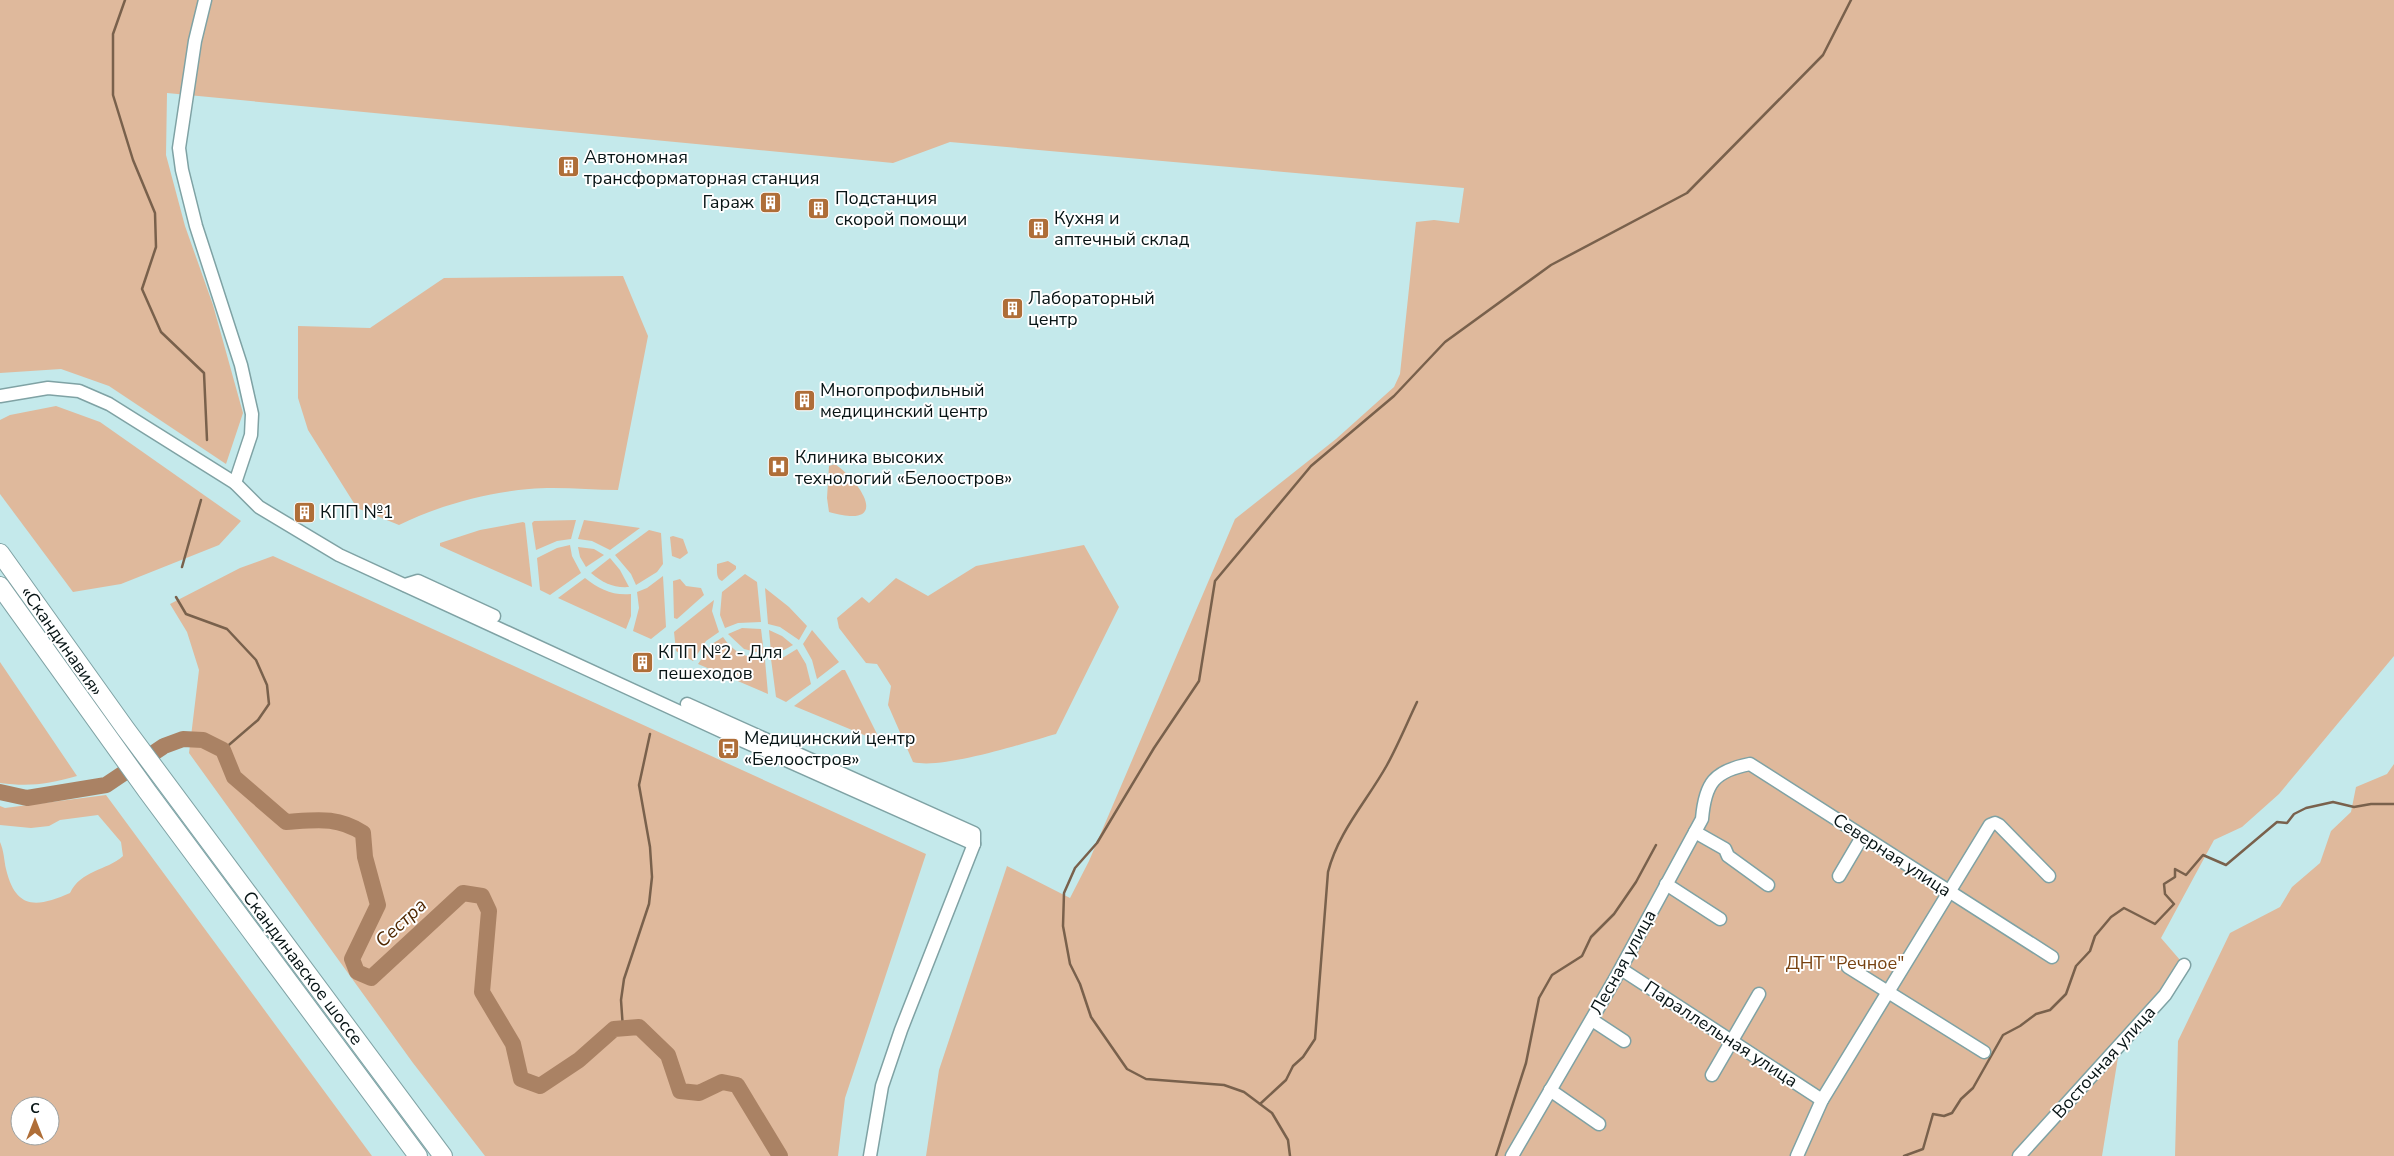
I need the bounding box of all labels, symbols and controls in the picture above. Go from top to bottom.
place label: Автономная трансформаторная станция [584,145,819,190]
building icon: Автономная трансформаторная станция [556,155,580,179]
place label: Подстанция скорой помощи [835,186,967,231]
place label: Гараж [702,190,755,214]
building icon: Гараж [758,190,782,214]
building icon: Подстанция скорой помощи [807,196,831,220]
place label: Кухня и аптечный склад [1054,206,1190,251]
building icon: Кухня и аптечный склад [1026,216,1050,240]
place label: Лабораторный центр [1028,286,1155,331]
building icon: Лабораторный центр [1000,296,1024,320]
place label: Многопрофильный медицинский центр [820,378,988,423]
building icon: Многопрофильный медицинский центр [792,388,816,412]
place label: Клиника высоких технологий «Белоостров» [795,445,1012,490]
hospital icon: Клиника высоких технологий «Белоостров» [767,455,791,479]
building icon: КПП №1 [292,500,316,524]
place label: КПП №1 [320,500,394,524]
street label: «Скандинавия» [15,581,109,701]
place label: КПП №2 - Для пешеходов [658,640,783,685]
building icon: КПП №2 - Для пешеходов [630,650,654,674]
place label: Медицинский центр «Белоостров» [744,726,916,771]
bus stop icon: Медицинский центр «Белоостров» [716,736,740,760]
street label: Северная улица [1828,808,1956,902]
street label: Скандинавское шоссе [237,886,369,1050]
water label: Сестра [370,892,432,954]
street label: Лесная улица [1584,905,1662,1019]
park label: ДНТ "Речное" [1786,951,1904,975]
street label: Параллельная улица [1639,975,1803,1093]
street label: Восточная улица [2047,1001,2161,1123]
north arrow [10,1096,60,1146]
text: С [30,1099,40,1118]

